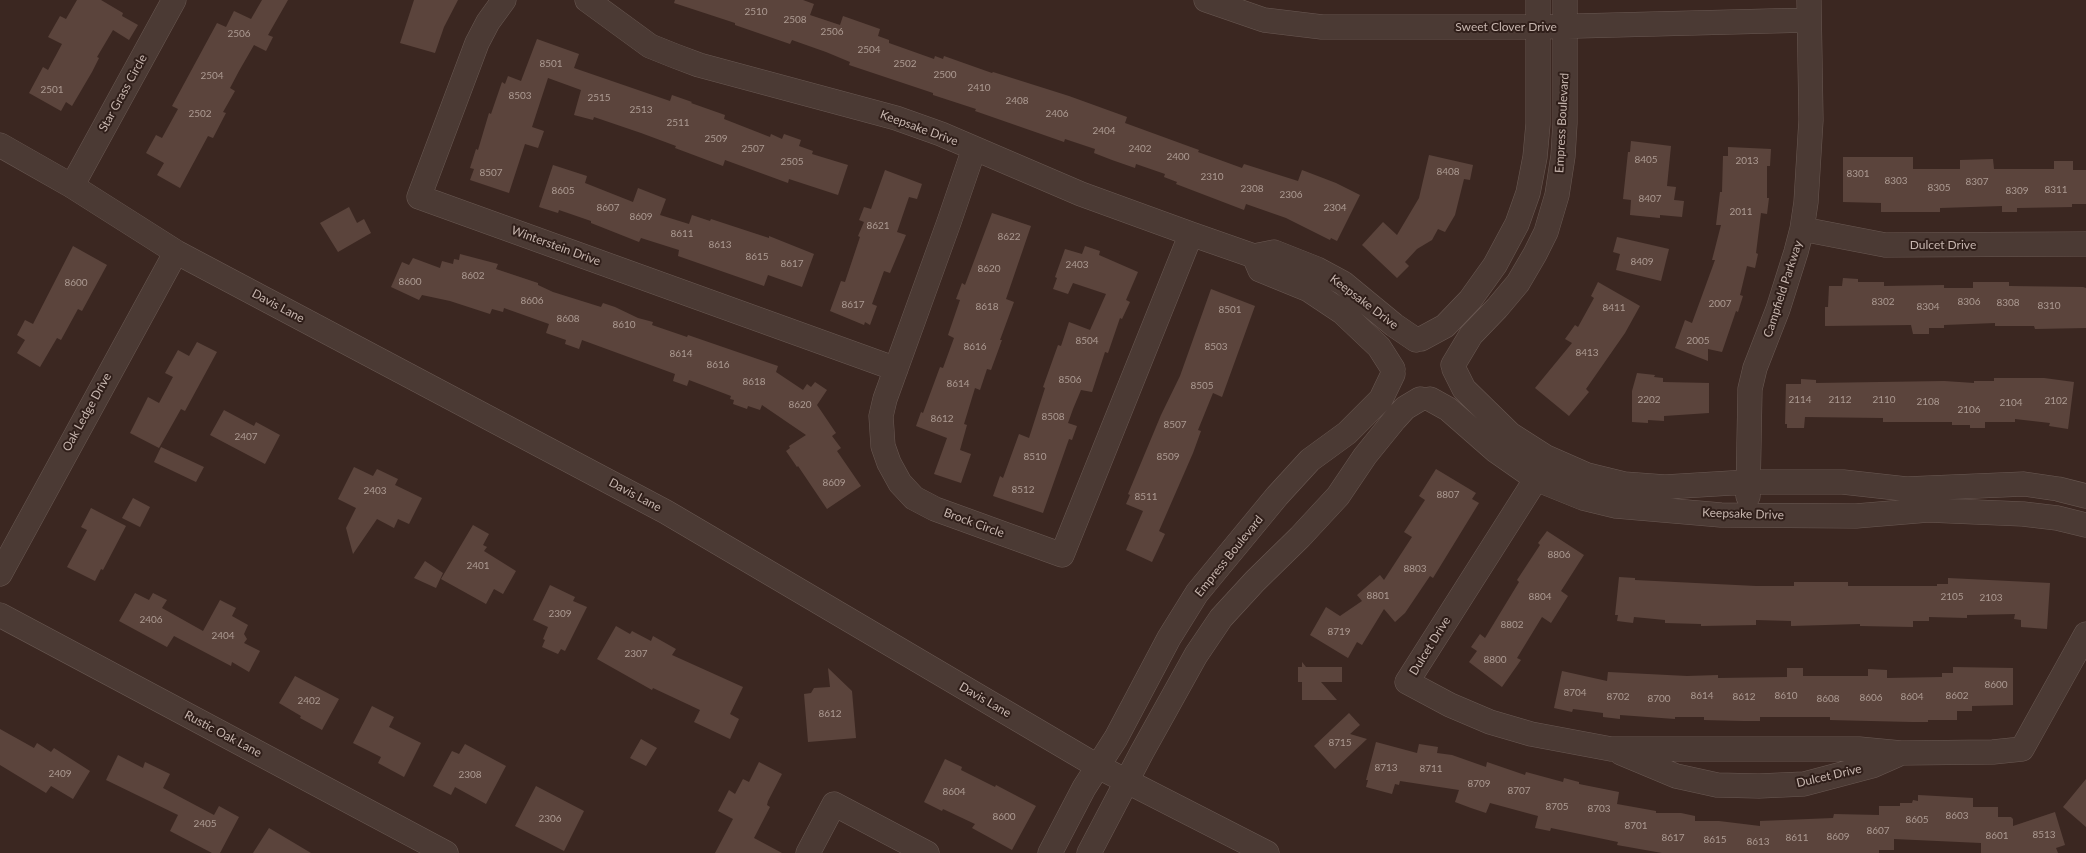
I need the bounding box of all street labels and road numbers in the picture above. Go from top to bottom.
street label: Sweet Clover Drive [1455,20,1557,34]
street label: Star Grass Circle [96,52,150,134]
street label: Empress Boulevard [1552,73,1572,173]
street label: Keepsake Drive [878,107,960,149]
street label: Winterstein Drive [509,223,603,269]
street label: Dulcet Drive [1910,238,1976,252]
street label: Campfield Parkway [1761,239,1805,339]
street label: Keepsake Drive [1327,272,1401,332]
street label: Davis Lane [249,286,307,326]
street label: Oak Ledge Drive [59,370,115,454]
street label: Davis Lane [606,475,664,515]
street label: Brock Circle [942,505,1006,541]
street label: Keepsake Drive [1702,505,1784,523]
street label: Empress Boulevard [1192,512,1266,600]
street label: Dulcet Drive [1406,614,1454,678]
street label: Davis Lane [957,679,1013,721]
street label: Rustic Oak Lane [182,708,264,760]
street label: Dulcet Drive [1795,762,1863,790]

